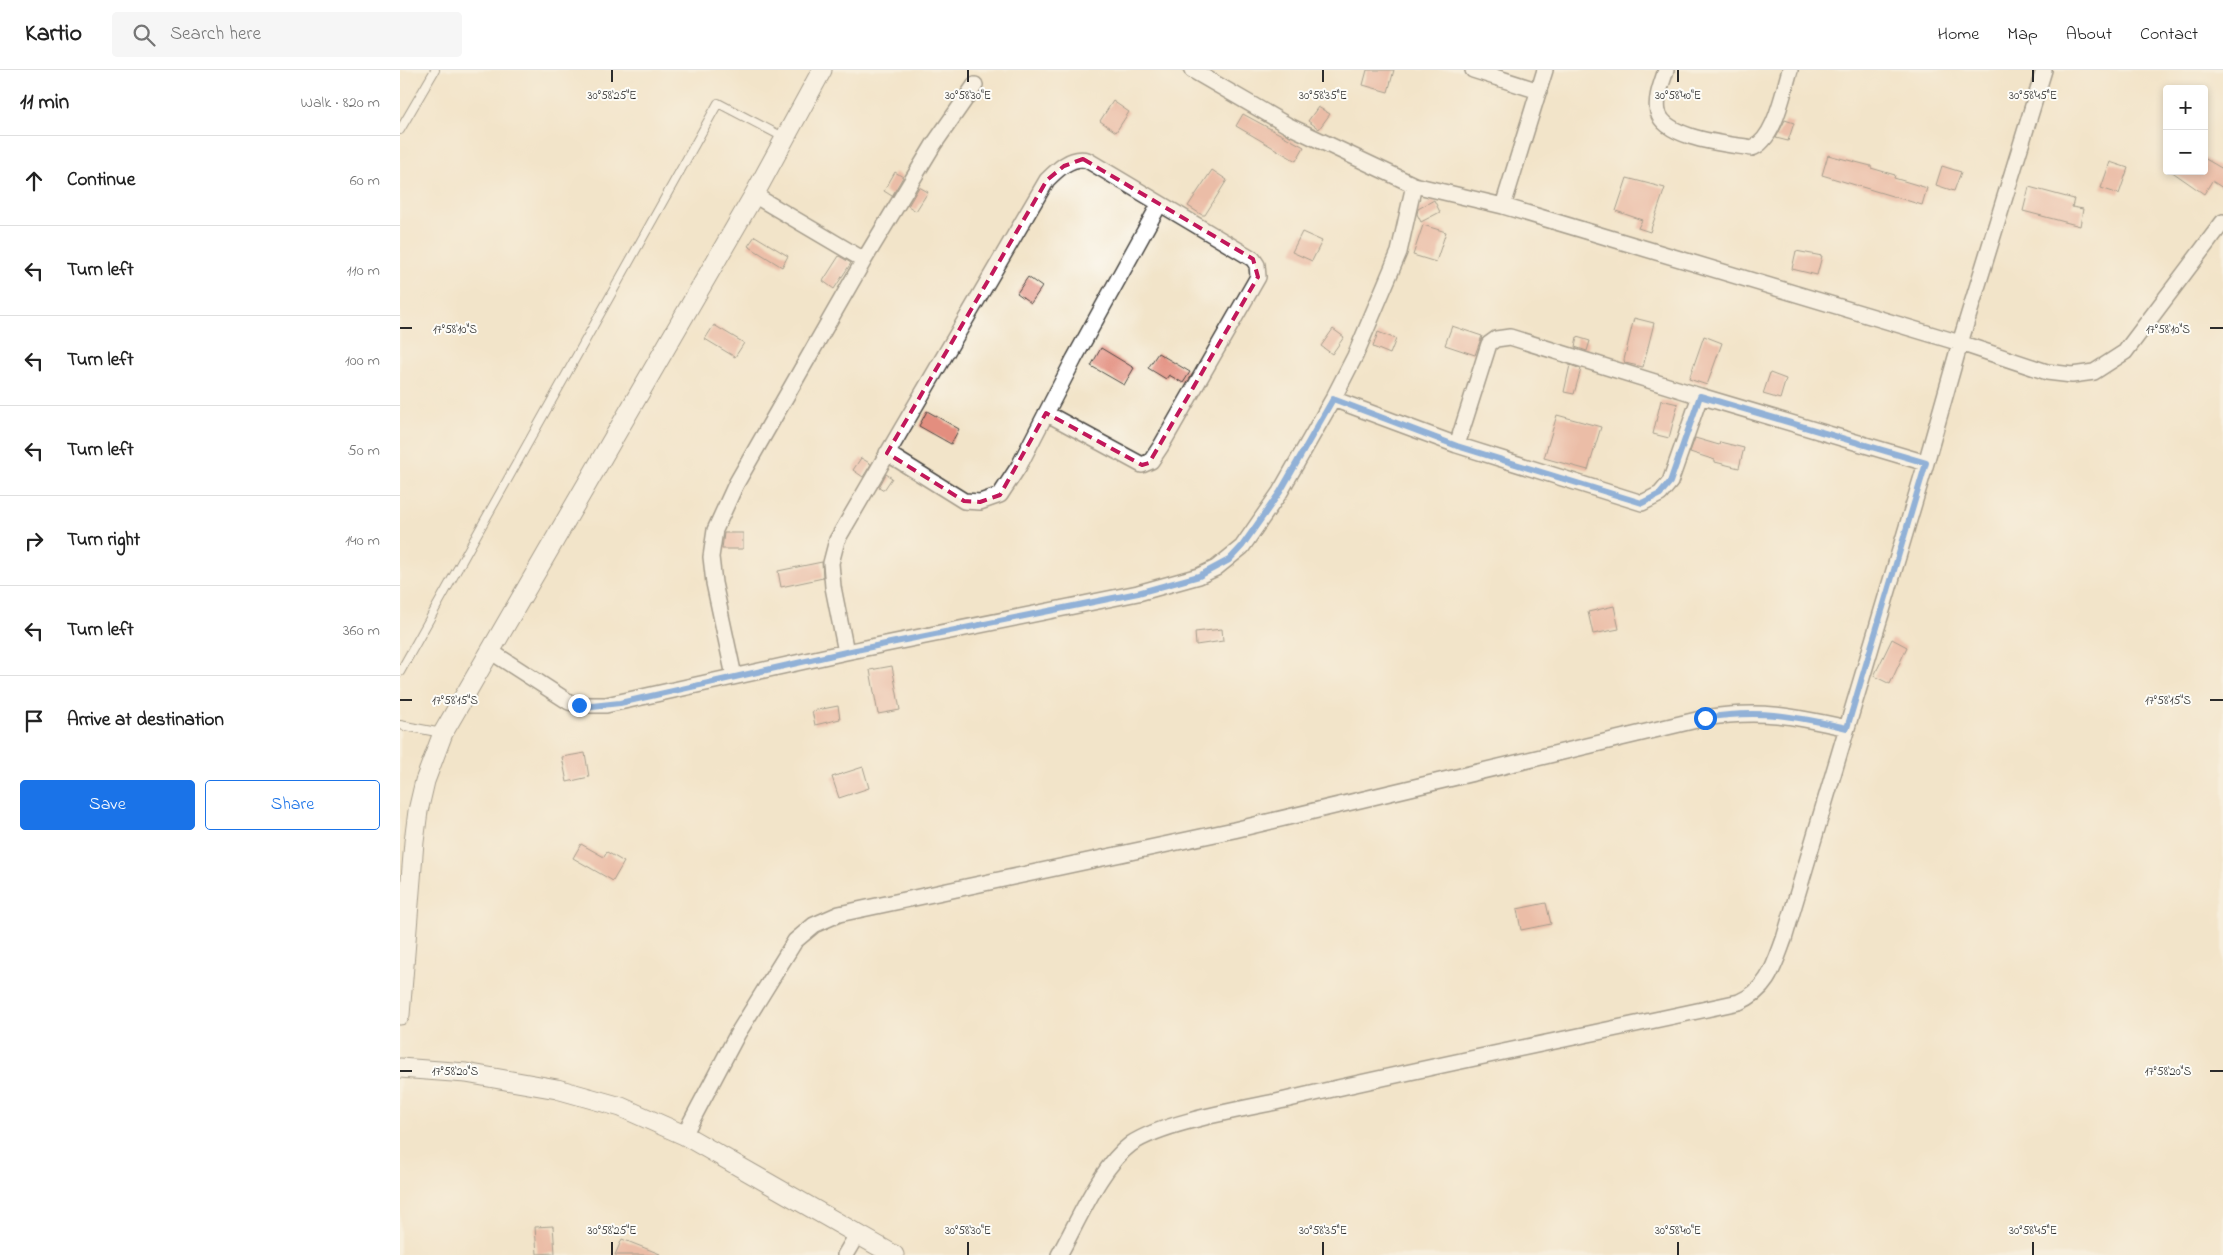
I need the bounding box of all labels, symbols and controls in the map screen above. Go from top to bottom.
search box [112,12,462,57]
text: Kartio [25,17,82,52]
icon: search [130,21,158,49]
text: Search here [170,21,261,48]
text: Home [1938,22,1979,48]
text: Map [2007,22,2038,48]
text: About [2066,22,2112,48]
text: Contact [2140,22,2198,48]
map controls [2163,85,2208,175]
button: + [2163,85,2208,130]
text: 30°58'25"E [588,87,636,105]
text: 30°58'30"E [945,87,991,105]
text: 30°58'35"E [1299,87,1347,105]
text: 30°58'40"E [1655,87,1701,105]
text: 30°58'45"E [2009,87,2057,105]
text: 11 min [20,88,69,118]
text: Walk · 820 m [301,91,380,115]
button: − [2163,130,2208,175]
icon: ahead [20,167,48,195]
text: Continue [67,167,135,194]
text: 60 m [350,169,380,193]
icon: left [20,257,48,285]
text: Turn left [67,257,134,284]
text: 110 m [346,259,380,283]
text: 17°58'10"S [433,321,477,339]
text: 17°58'10"S [2146,321,2190,339]
icon: left [20,347,48,375]
text: Turn left [67,347,134,374]
text: 100 m [345,349,380,373]
icon: left [20,437,48,465]
text: Turn left [67,437,134,464]
text: 50 m [348,439,380,463]
icon: right [20,527,48,555]
text: Turn right [67,527,140,554]
text: 140 m [345,529,380,553]
icon: left [20,617,48,645]
text: Turn left [67,617,134,644]
text: 360 m [343,619,380,643]
text: 17°58'15"S [432,692,478,710]
text: 17°58'15"S [2145,692,2191,710]
route end [568,694,591,717]
icon: arrive [20,707,48,735]
text: Arrive at destination [67,707,224,734]
route start [1694,707,1717,730]
button: Save [20,780,195,830]
button: Share [205,780,380,830]
text: 17°58'20"S [432,1063,478,1081]
text: 17°58'20"S [2145,1063,2191,1081]
text: 30°58'25"E [588,1222,636,1240]
text: 30°58'30"E [945,1222,991,1240]
text: 30°58'35"E [1299,1222,1347,1240]
text: 30°58'40"E [1655,1222,1701,1240]
text: 30°58'45"E [2009,1222,2057,1240]

